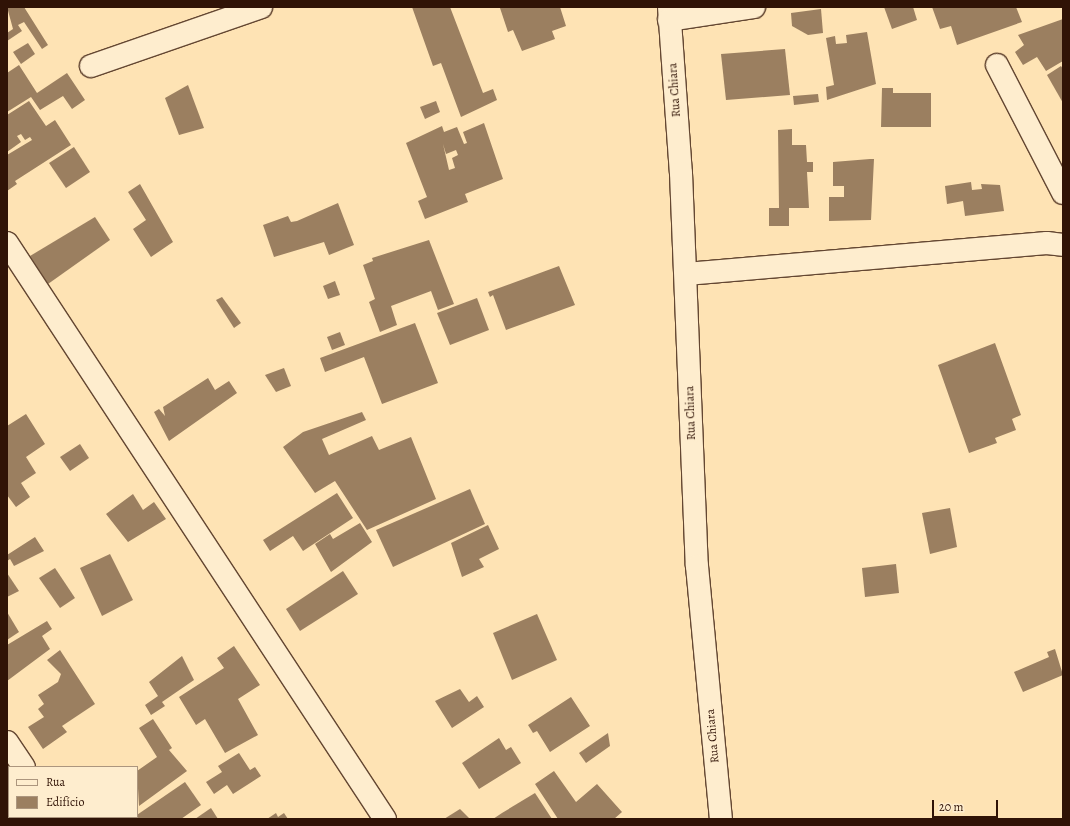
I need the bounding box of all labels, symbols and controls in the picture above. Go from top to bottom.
street label: Rua Chiara [666,62,684,118]
street label: Rua Chiara [683,386,699,440]
street label: Rua Chiara [703,708,723,764]
legend [8,766,138,818]
text: Rua [46,774,65,790]
scale bar [934,792,1000,818]
text: Edifício [46,794,84,810]
text: 20 m [939,799,963,815]

